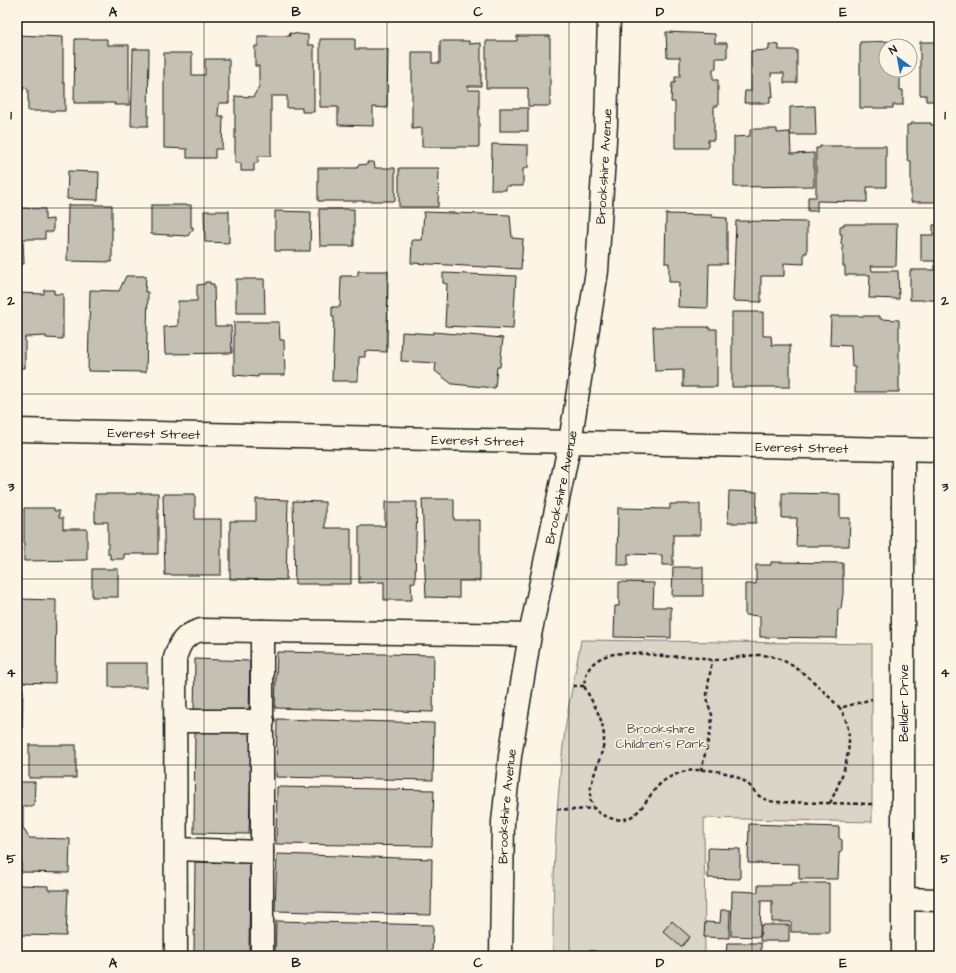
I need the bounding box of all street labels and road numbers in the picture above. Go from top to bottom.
street label: Brookshire Avenue [592,108,616,225]
street label: Everest Street [107,424,201,444]
street label: Brookshire Avenue [541,429,582,546]
street label: Everest Street [431,431,525,451]
street label: Everest Street [755,438,849,458]
street label: Bellder Drive [895,664,913,742]
street label: Brookshire Avenue [494,747,521,864]

